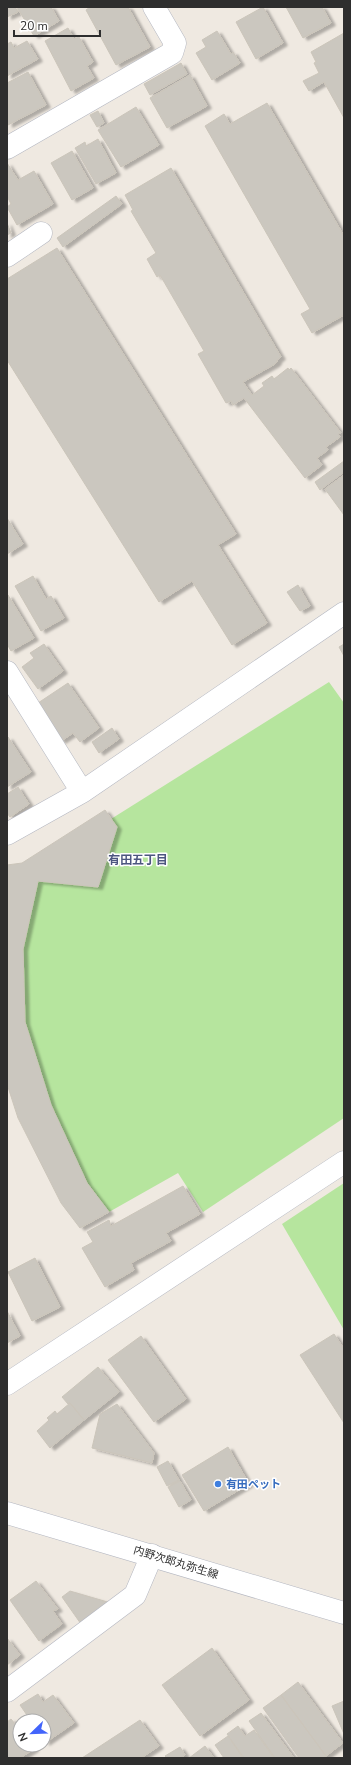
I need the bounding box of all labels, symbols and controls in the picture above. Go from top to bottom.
scale bar [14,12,100,38]
text: 20 m [20,18,48,34]
district label: 有田五丁目 [108,852,168,868]
place label: 有田ペット [226,1477,281,1492]
marker: 有田ペット [213,1479,223,1489]
street label: 内野次郎丸弥生線 [132,1542,220,1583]
north arrow [12,1713,52,1753]
text: N [15,1730,32,1743]

